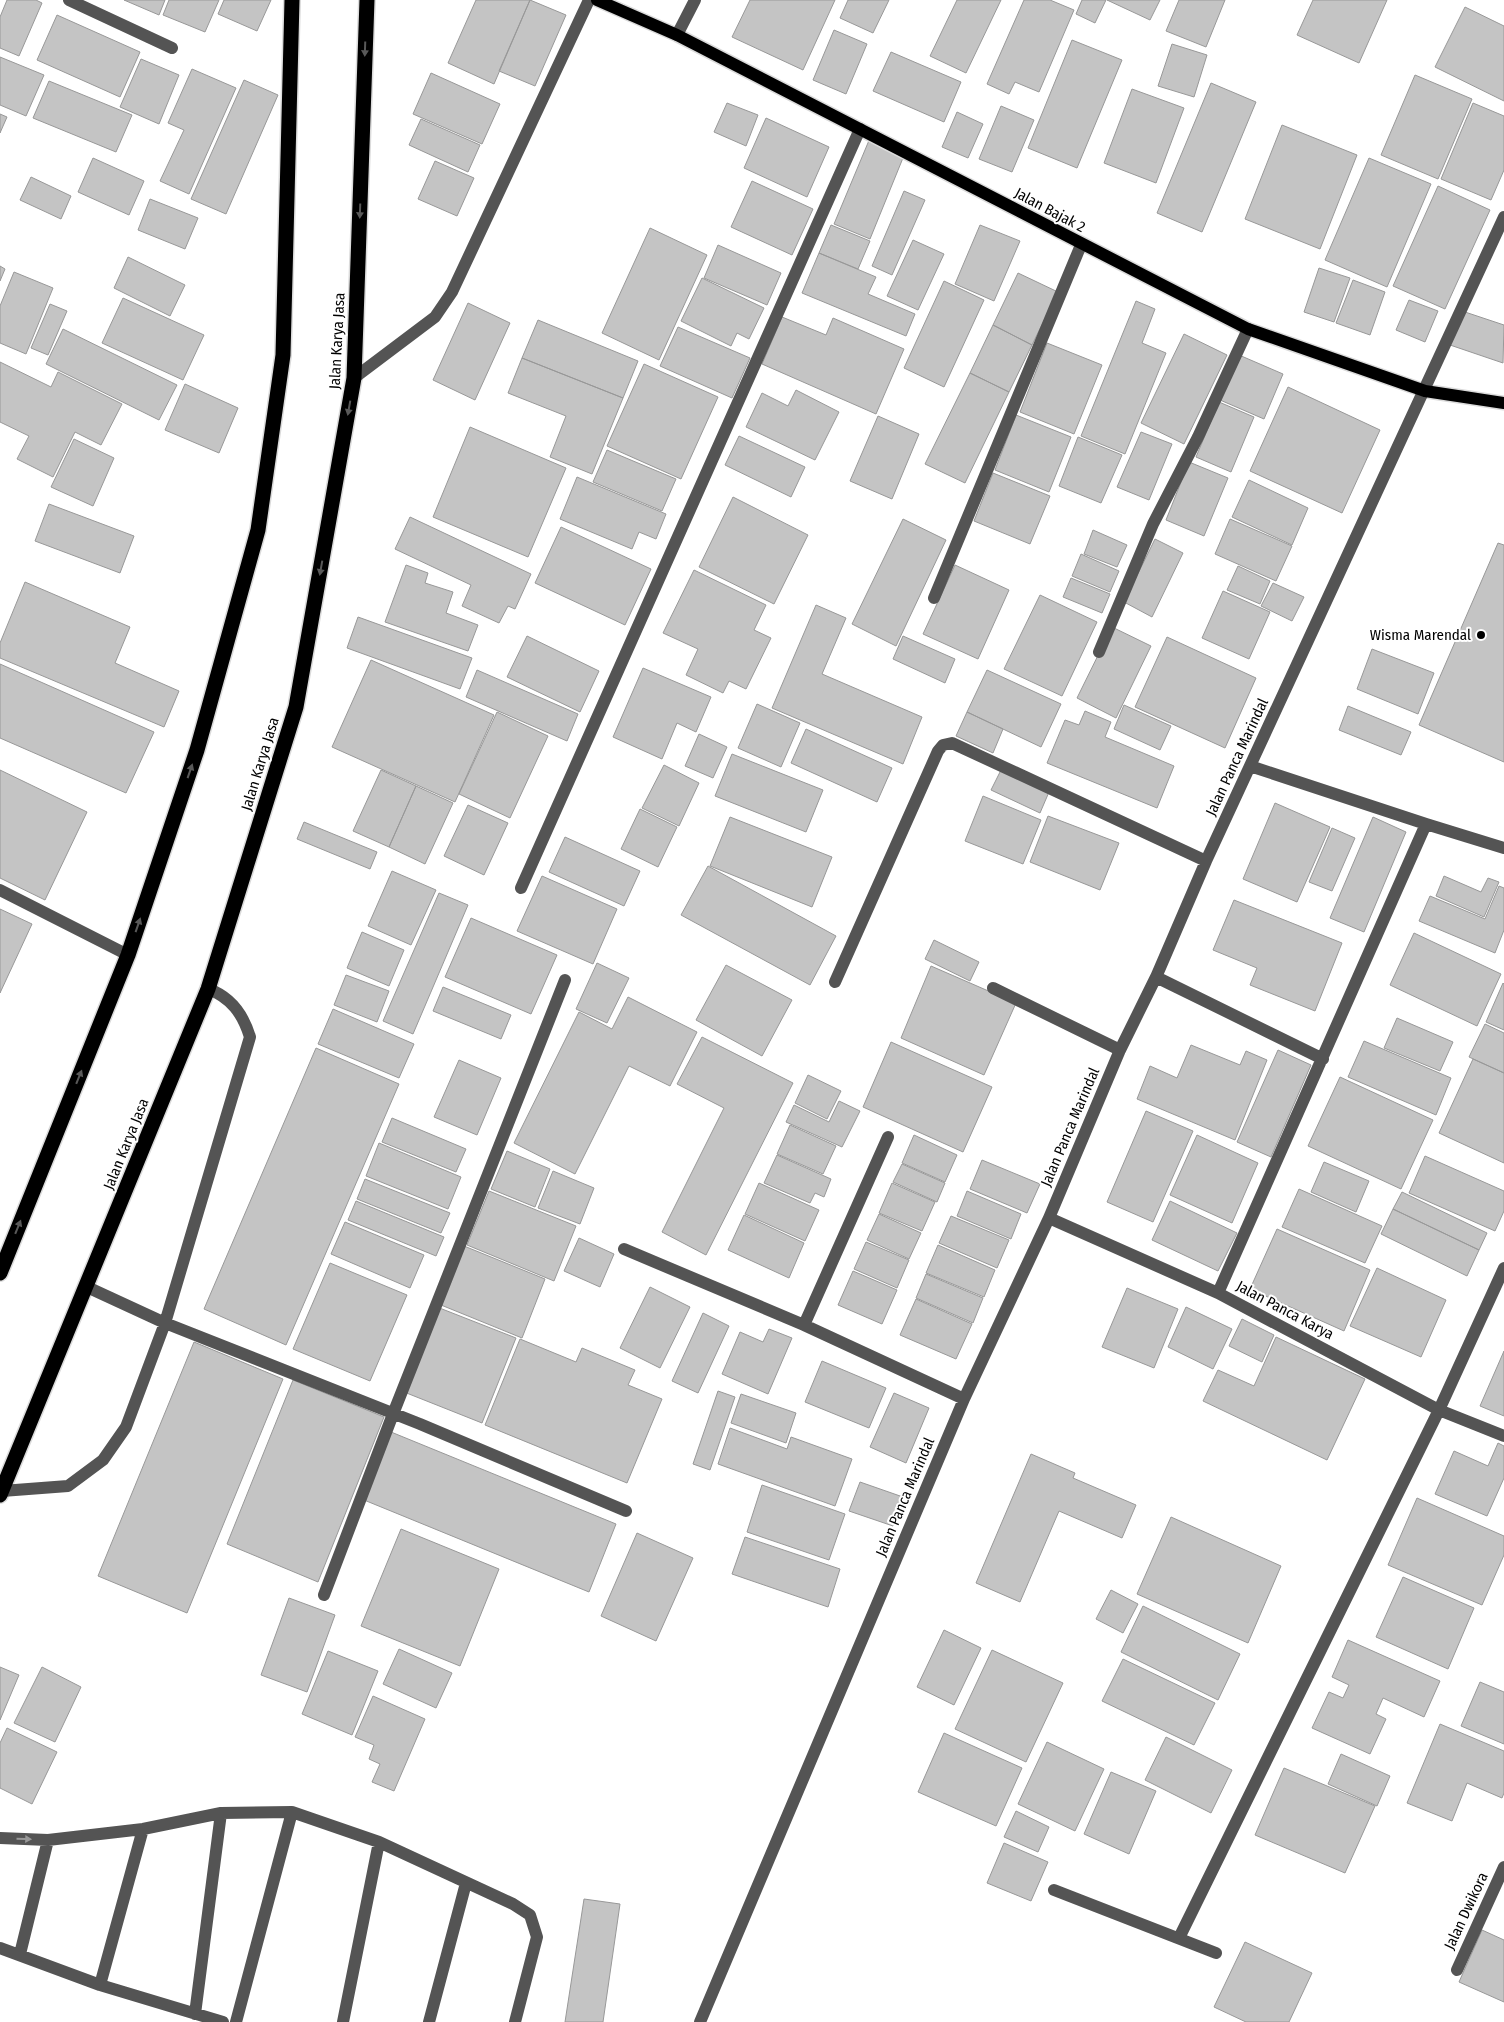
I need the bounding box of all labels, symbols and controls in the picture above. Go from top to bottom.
one-way arrow [361,41,369,57]
street label: Jalan Bajak 2 [1011,184,1089,236]
one-way arrow [356,203,364,219]
street label: Jalan Karya Jasa [325,292,349,390]
one-way arrow [345,400,353,416]
one-way arrow [316,560,324,576]
place label: Wisma Marendal [1370,626,1471,644]
marker: Wisma Marendal [1475,629,1487,641]
street label: Jalan Panca Marindal [1202,695,1272,819]
street label: Jalan Karya Jasa [237,715,283,813]
one-way arrow [187,764,194,779]
one-way arrow [134,917,142,932]
street label: Jalan Panca Marindal [1037,1065,1103,1189]
one-way arrow [75,1069,83,1084]
street label: Jalan Karya Jasa [100,1096,152,1192]
one-way arrow [14,1219,22,1234]
street label: Jalan Panca Karya [1233,1277,1337,1343]
street label: Jalan Panca Marindal [872,1435,938,1559]
one-way arrow [16,1836,32,1844]
street label: Jalan Dwikora [1440,1870,1492,1952]

